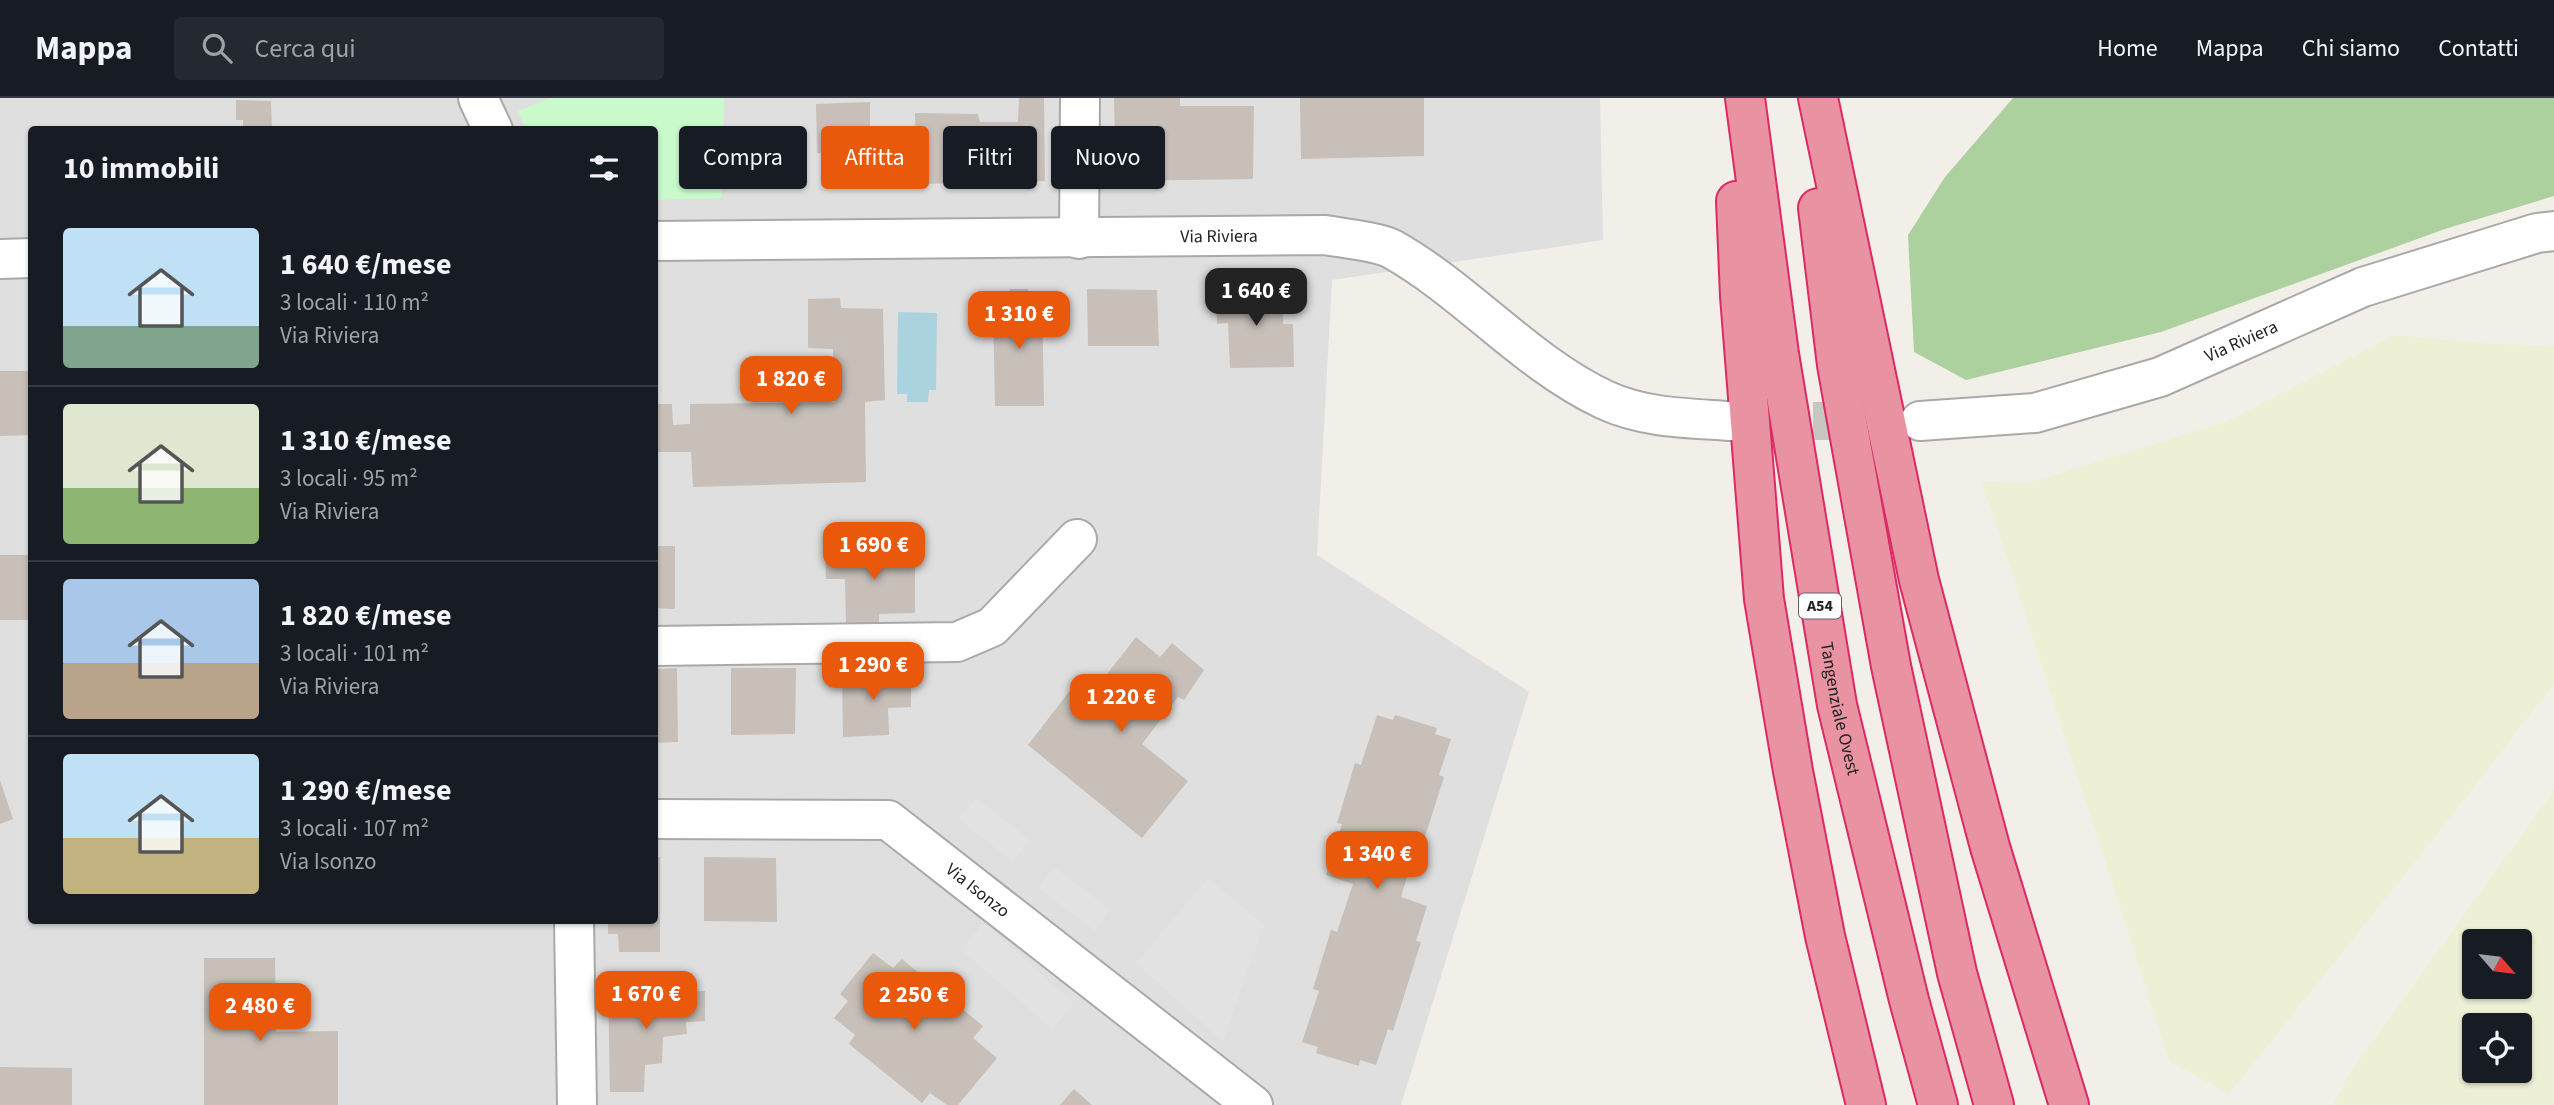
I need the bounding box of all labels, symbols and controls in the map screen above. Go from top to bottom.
search box [174,17,664,80]
text: Mappa [35,25,132,72]
icon: search [198,29,236,67]
text: Cerca qui [254,30,356,67]
text: Home [2097,31,2158,66]
text: Mappa [2196,31,2264,66]
text: Chi siamo [2302,31,2400,66]
text: Contatti [2438,31,2519,66]
chip: Compra [679,126,807,189]
chip: Affitta [821,126,929,189]
chip: Filtri [943,126,1037,189]
chip: Nuovo [1051,126,1165,189]
text: 10 immobili [63,147,219,190]
icon: filters [585,149,623,187]
street label: Via Riviera [1180,223,1258,249]
text: 1 640 €/mese [280,243,451,286]
icon: home [119,256,203,340]
pin: 1 640 € [1191,268,1321,328]
text: 1 640 € [1221,274,1291,307]
text: 3 locali · 110 m² [280,286,429,319]
pin: 1 310 € [954,292,1084,351]
text: 1 310 € [984,297,1054,330]
street label: Via Riviera [2200,314,2282,368]
text: Via Riviera [280,319,379,352]
pin: 1 820 € [726,356,856,416]
text: 1 820 € [756,362,826,395]
text: 1 310 €/mese [280,419,451,462]
icon: home [119,432,203,516]
text: 3 locali · 95 m² [280,462,418,495]
text: Via Riviera [280,495,379,528]
pin: 1 690 € [809,522,939,582]
text: 1 690 € [839,528,909,561]
road number: A54 [1799,593,1841,618]
text: 1 820 €/mese [280,594,451,637]
icon: home [119,607,203,691]
text: 3 locali · 101 m² [280,637,429,670]
street label: Tangenziale Ovest [1814,640,1866,778]
pin: 1 290 € [808,642,938,702]
text: 1 290 € [838,648,908,681]
text: Via Riviera [280,670,379,703]
pin: 1 220 € [1056,674,1186,734]
text: 1 220 € [1086,680,1156,713]
text: 1 290 €/mese [280,769,451,812]
icon: home [119,782,203,866]
text: 3 locali · 107 m² [280,812,429,845]
pin: 1 340 € [1312,832,1442,891]
text: 1 340 € [1342,837,1412,870]
text: Via Isonzo [280,845,376,878]
street label: Via Isonzo [940,857,1015,923]
north arrow [2462,929,2532,999]
map controls [2462,929,2532,1083]
pin: 1 670 € [581,972,711,1031]
pin: 2 250 € [849,972,979,1032]
text: 1 670 € [611,977,681,1010]
text: 2 250 € [879,978,949,1011]
pin: 2 480 € [195,984,325,1043]
text: 2 480 € [225,989,295,1022]
button: locate [2462,1013,2532,1083]

